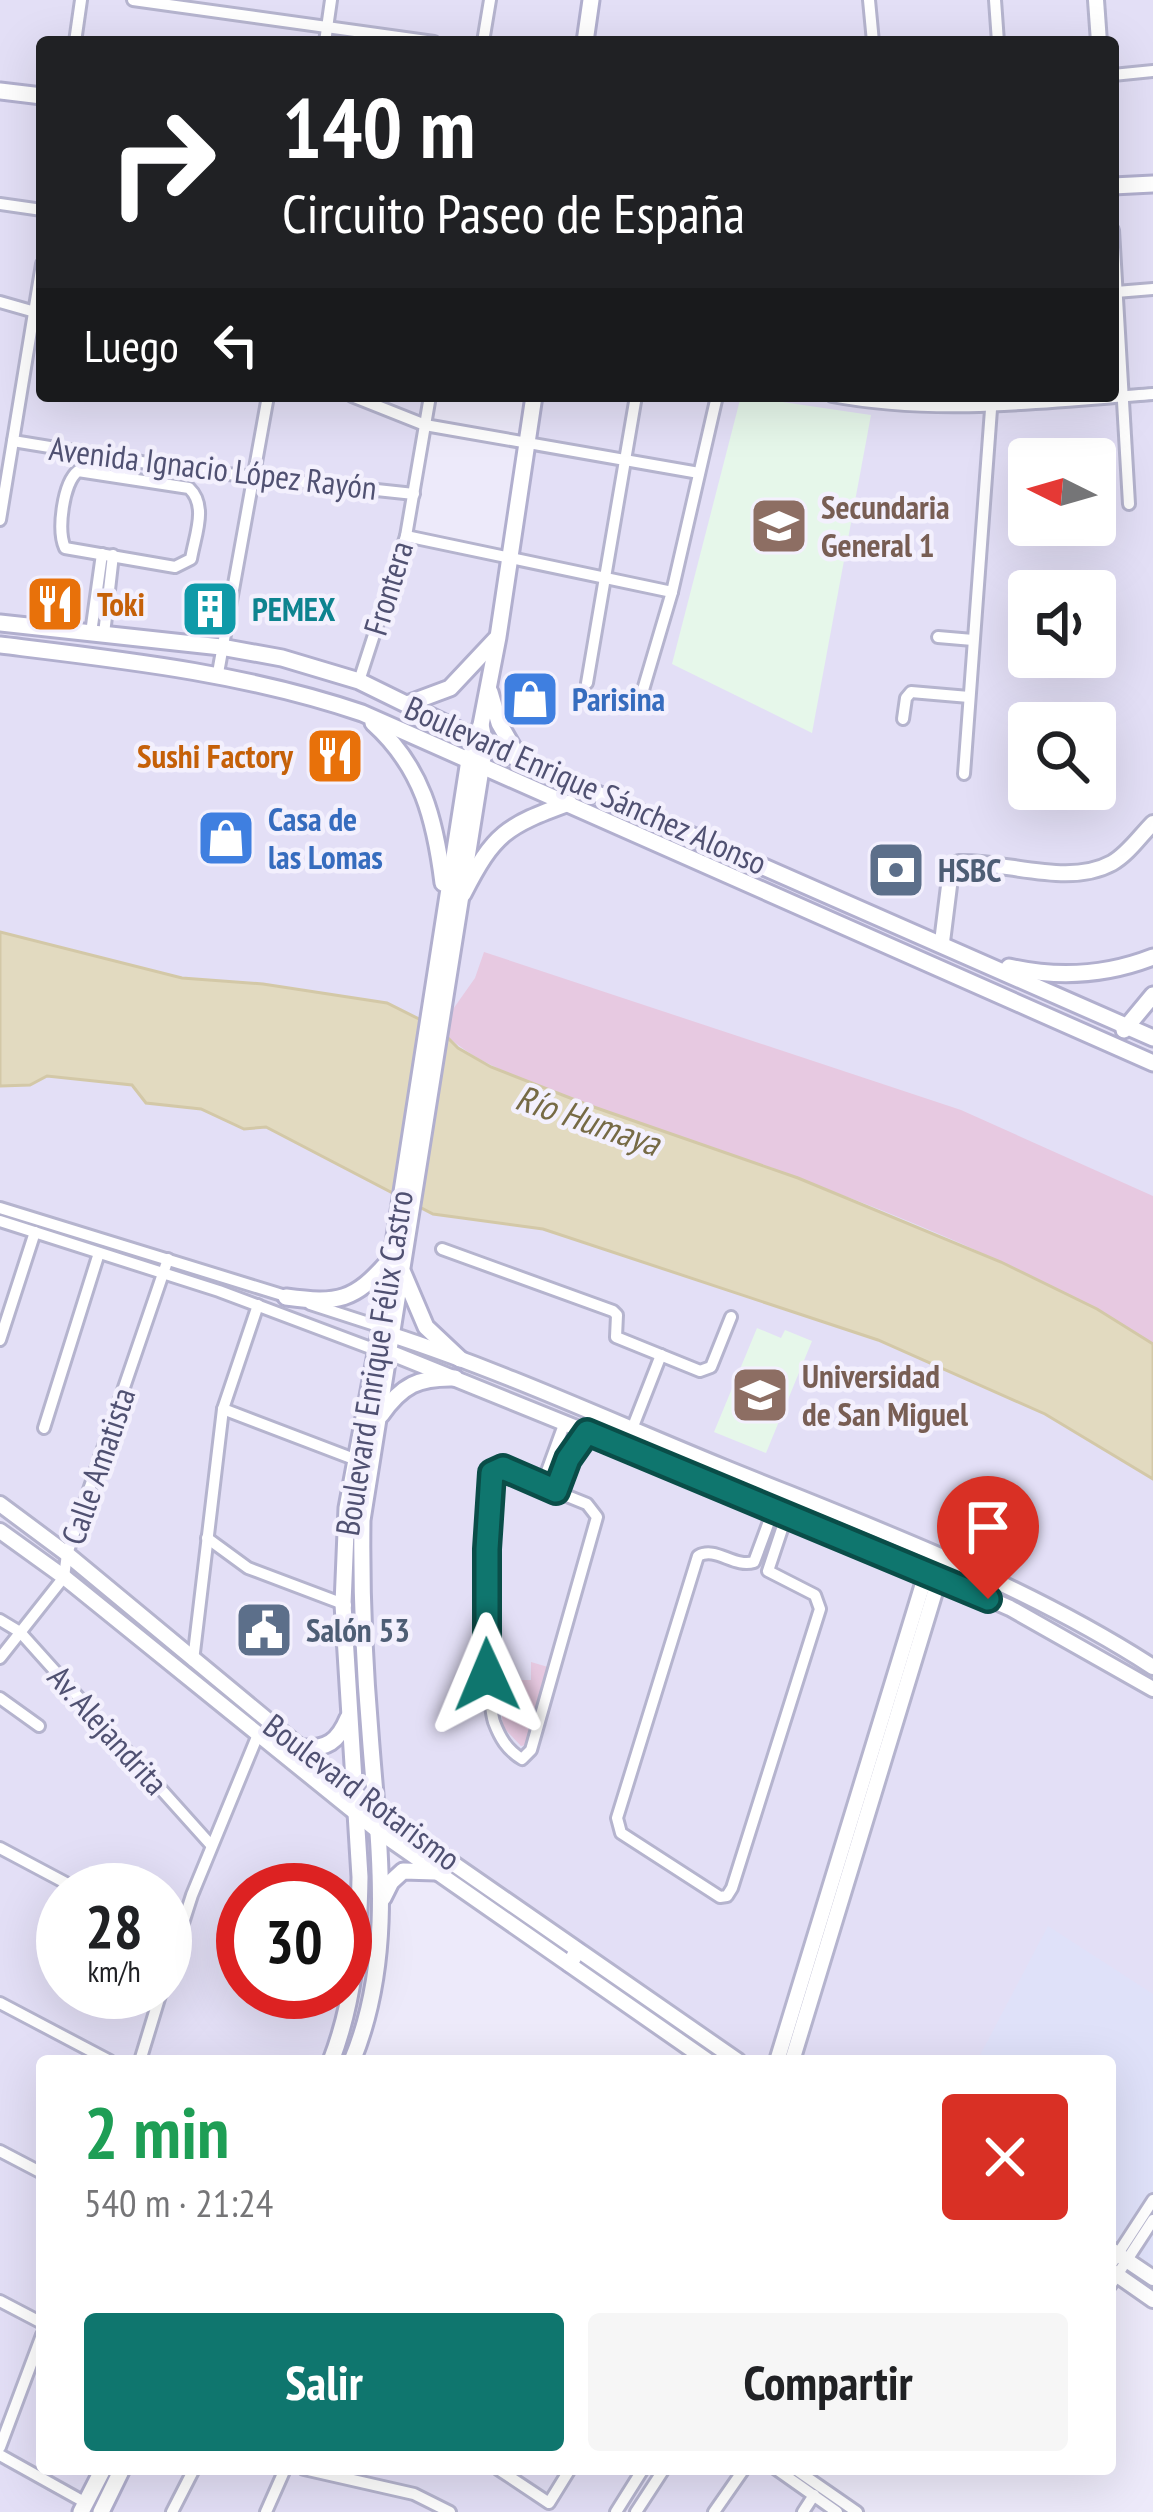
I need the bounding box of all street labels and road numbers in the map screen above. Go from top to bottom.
street label: Avenida Ignacio López Rayón [47,426,379,509]
street label: Frontera [353,536,422,640]
street label: Boulevard Enrique Sánchez Alonso [399,685,774,884]
street label: Boulevard Enrique Félix Castro [325,1187,422,1538]
street label: Calle Amatista [51,1382,144,1550]
street label: Av. Alejandrita [39,1656,178,1803]
street label: Boulevard Rotarismo [255,1704,469,1880]

